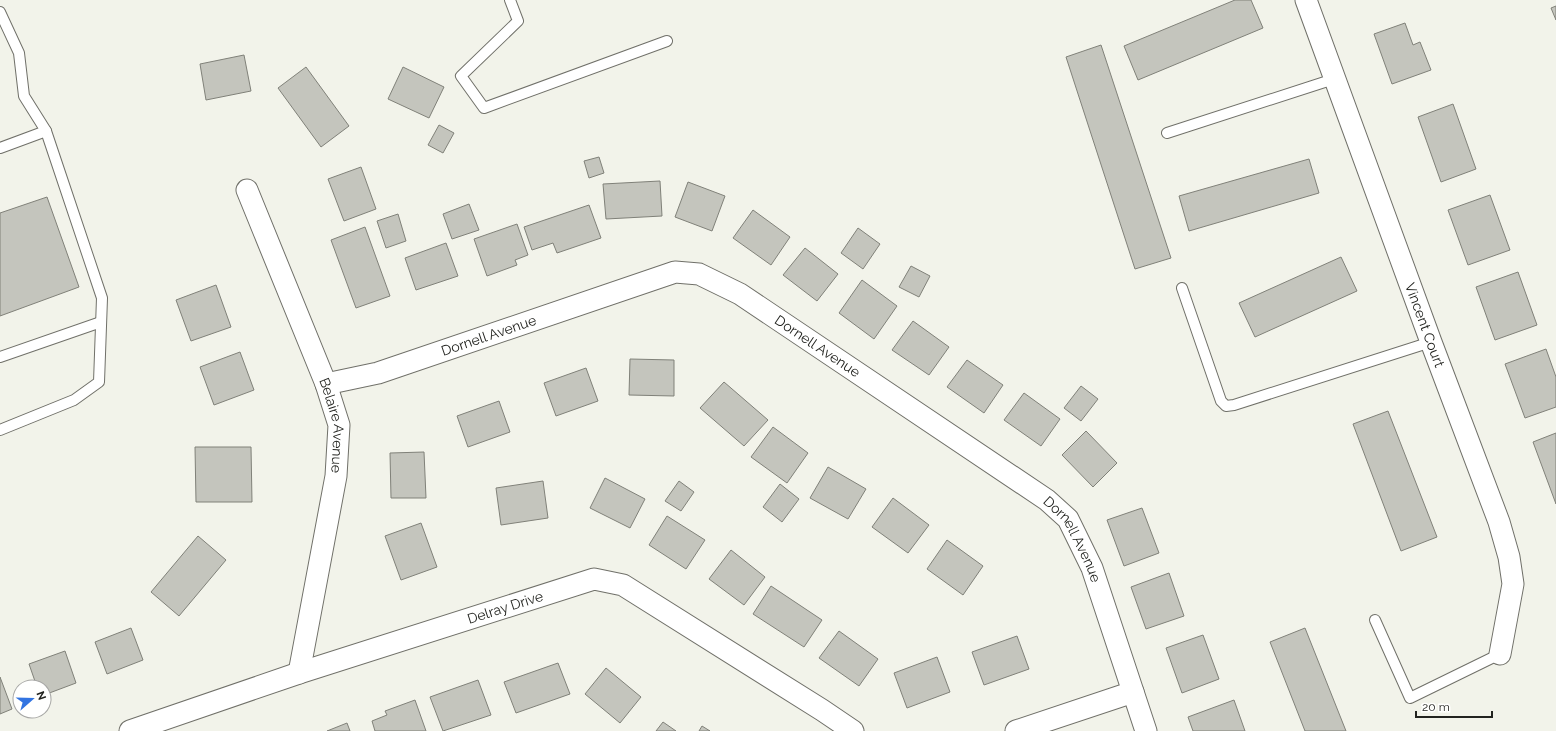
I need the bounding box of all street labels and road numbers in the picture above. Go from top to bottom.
street label: Vincent Court [1402,280,1448,370]
street label: Dornell Avenue [439,312,538,359]
street label: Dornell Avenue [772,312,863,380]
street label: Belaire Avenue [316,375,347,474]
street label: Dornell Avenue [1040,493,1104,584]
street label: Delray Drive [465,588,545,627]

